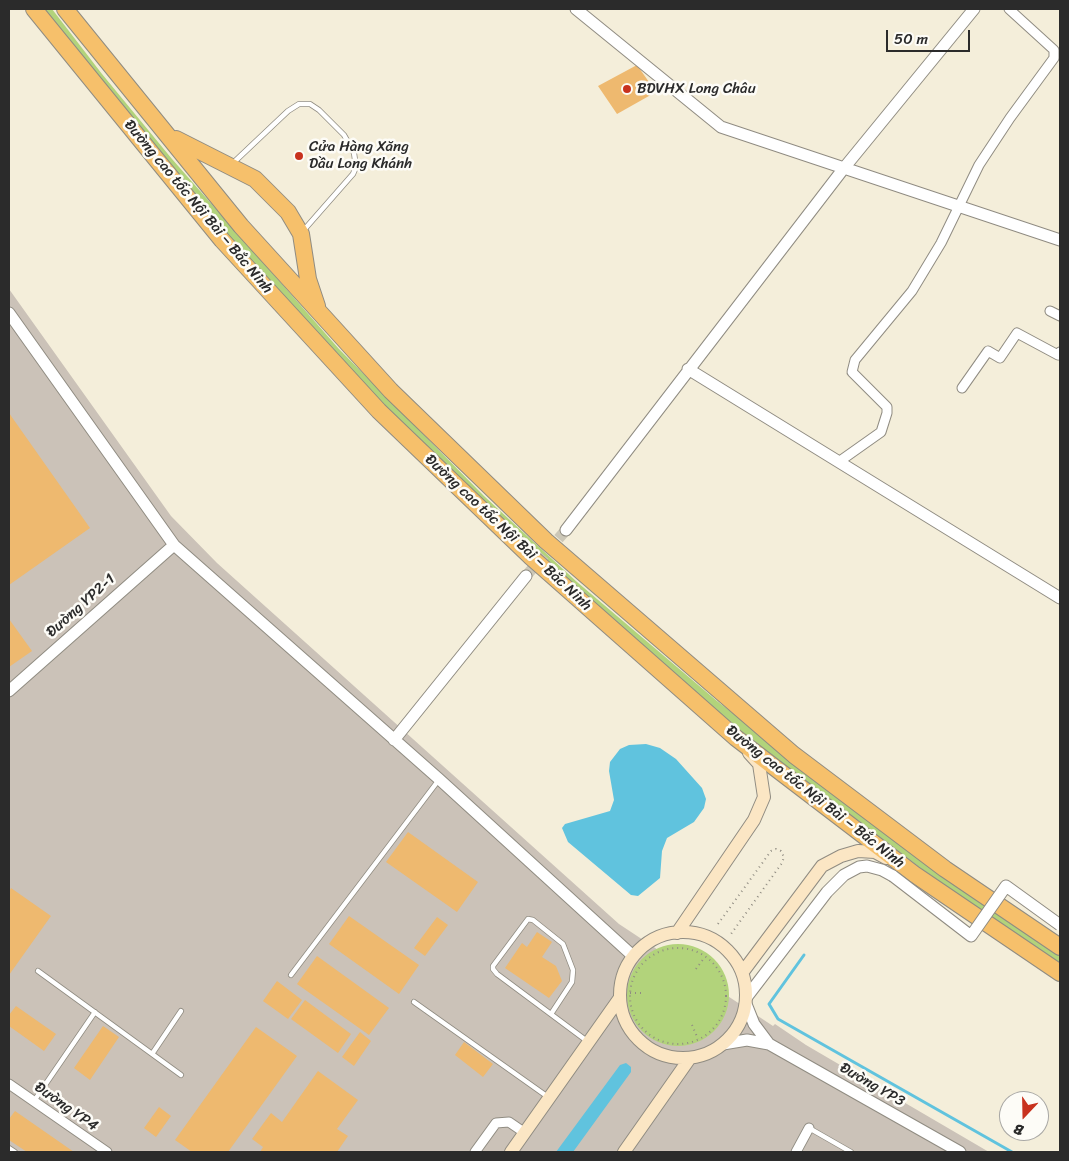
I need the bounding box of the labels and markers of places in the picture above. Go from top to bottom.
place label: BDVHX Long Châu [637,80,756,98]
marker: BDVHX Long Châu [621,83,633,95]
place label: Cửa Hàng Xăng Dầu Long Khánh [309,138,412,173]
marker: Cửa Hàng Xăng Dầu Long Khánh [293,150,305,162]

